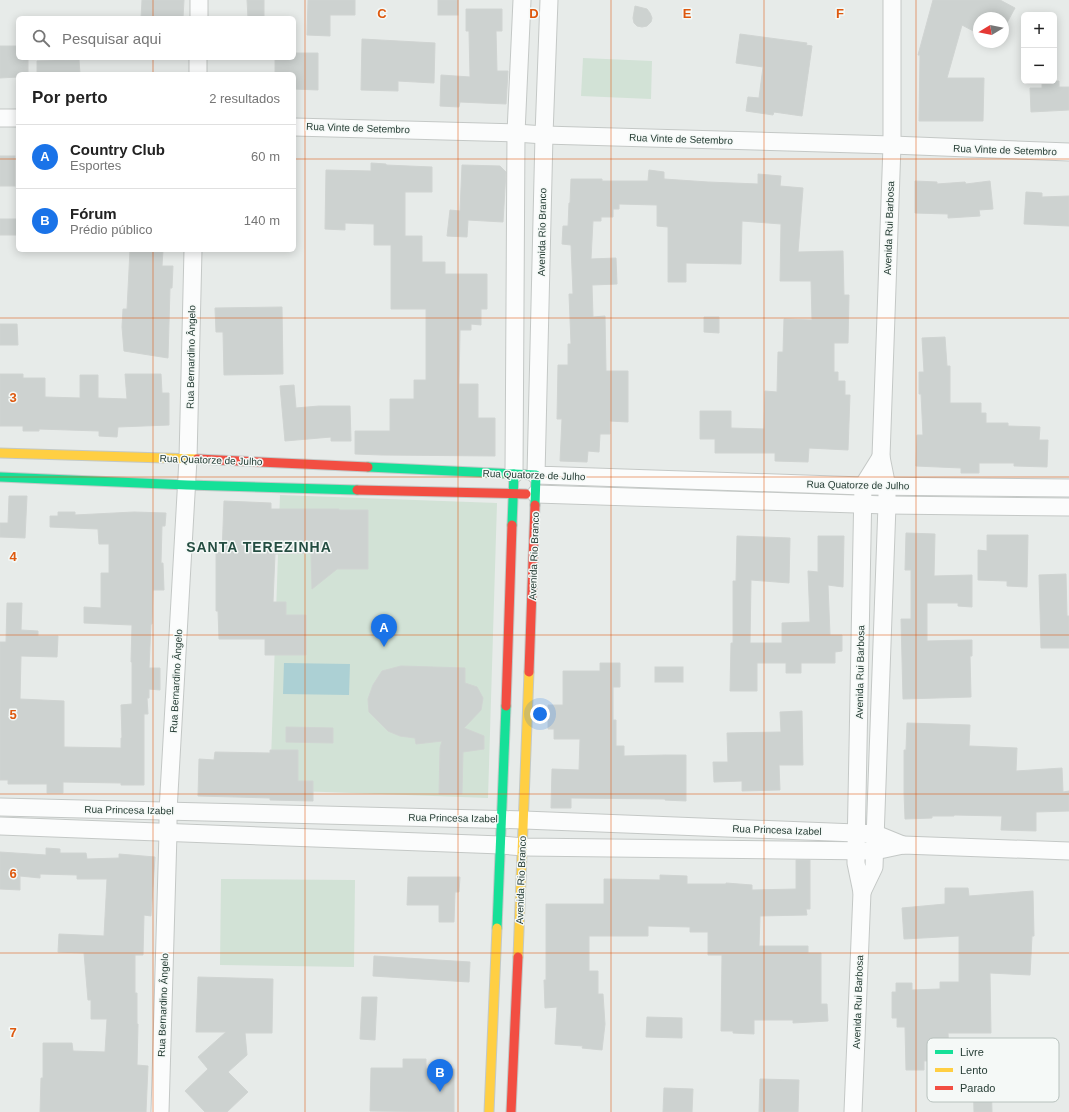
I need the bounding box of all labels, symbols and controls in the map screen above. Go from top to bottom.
text: C [377,6,387,21]
text: D [529,6,539,21]
text: E [683,6,692,21]
text: F [836,6,844,21]
north arrow [973,12,1009,48]
map controls [1021,12,1057,84]
button: + [1021,12,1057,48]
search box [16,16,296,60]
icon: search [30,27,52,49]
text: Pesquisar aqui [62,30,161,47]
button: − [1021,48,1057,84]
text: Por perto [32,88,108,107]
text: 2 resultados [209,91,280,106]
street label: Rua Vinte de Setembro [306,121,410,135]
street label: Rua Vinte de Setembro [629,132,733,146]
text: Country Club [70,141,165,158]
street label: Rua Vinte de Setembro [953,143,1057,157]
text: A [40,149,50,164]
text: 60 m [251,149,280,164]
text: Esportes [70,158,121,173]
street label: Avenida Rui Barbosa [882,181,896,275]
street label: Avenida Rio Branco [536,187,548,276]
text: Fórum [70,205,117,222]
text: B [40,213,50,228]
text: 140 m [244,213,280,228]
text: Prédio público [70,222,152,237]
street label: Rua Bernardino Ângelo [184,304,197,409]
text: 3 [9,390,17,405]
street label: Rua Quatorze de Julho [159,453,263,467]
street label: Rua Quatorze de Julho [482,468,586,482]
street label: Rua Quatorze de Julho [806,479,910,491]
street label: Avenida Rio Branco [527,511,541,600]
district label: SANTA TEREZINHA [186,539,332,555]
text: 4 [9,549,17,564]
pin: A [371,614,397,647]
street label: Avenida Rui Barbosa [854,625,866,719]
street label: Rua Bernardino Ângelo [167,628,184,733]
your location [530,704,550,724]
text: 5 [9,707,17,722]
street label: Rua Princesa Izabel [84,804,174,816]
street label: Rua Princesa Izabel [408,812,498,824]
street label: Rua Princesa Izabel [732,823,822,837]
street label: Avenida Rio Branco [514,835,528,924]
text: 6 [9,866,17,881]
street label: Rua Bernardino Ângelo [155,952,170,1057]
street label: Avenida Rui Barbosa [851,955,865,1049]
text: 7 [9,1025,17,1040]
legend [927,1038,1059,1102]
text: Livre [960,1046,984,1058]
pin: B [427,1059,453,1092]
text: Lento [960,1064,988,1076]
text: Parado [960,1082,995,1094]

